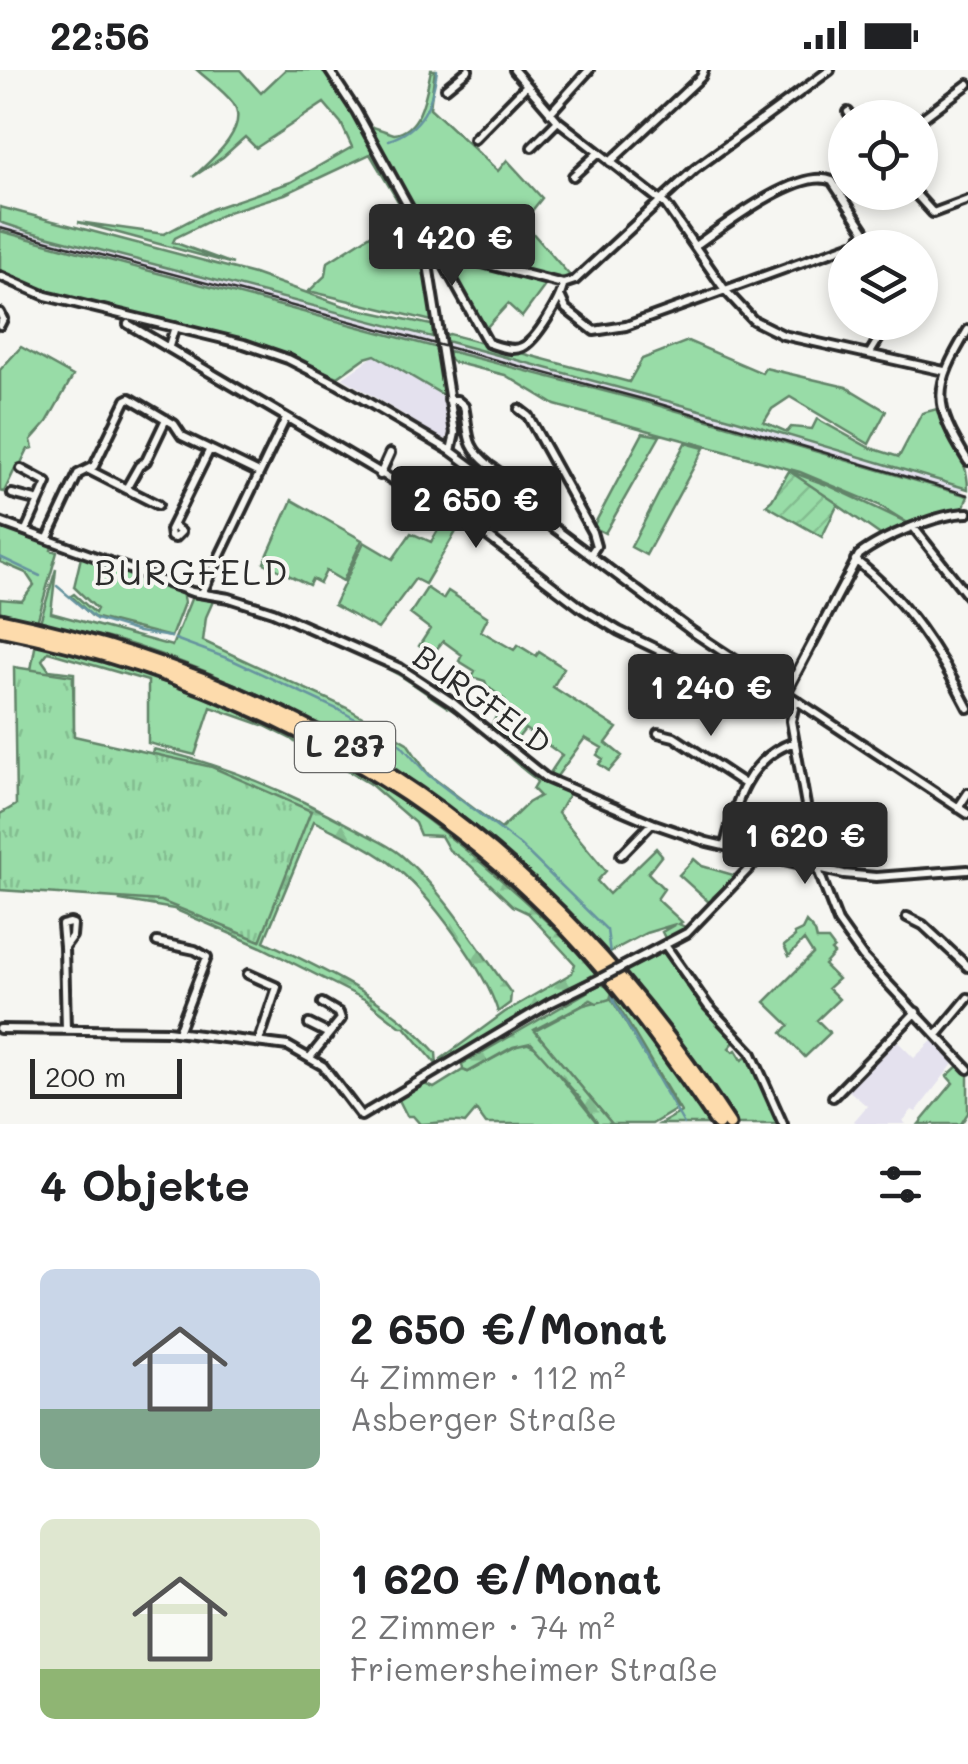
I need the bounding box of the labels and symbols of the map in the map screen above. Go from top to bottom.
pin: 1 420 € [360,204,544,289]
pin: 2 650 € [384,466,568,551]
district label: BURGFELD [94,548,290,594]
street label: BURGFELD [406,634,560,763]
pin: 1 240 € [619,654,803,739]
road number: L 237 [295,722,395,772]
pin: 1 620 € [713,802,897,887]
scale bar [30,1054,182,1098]

